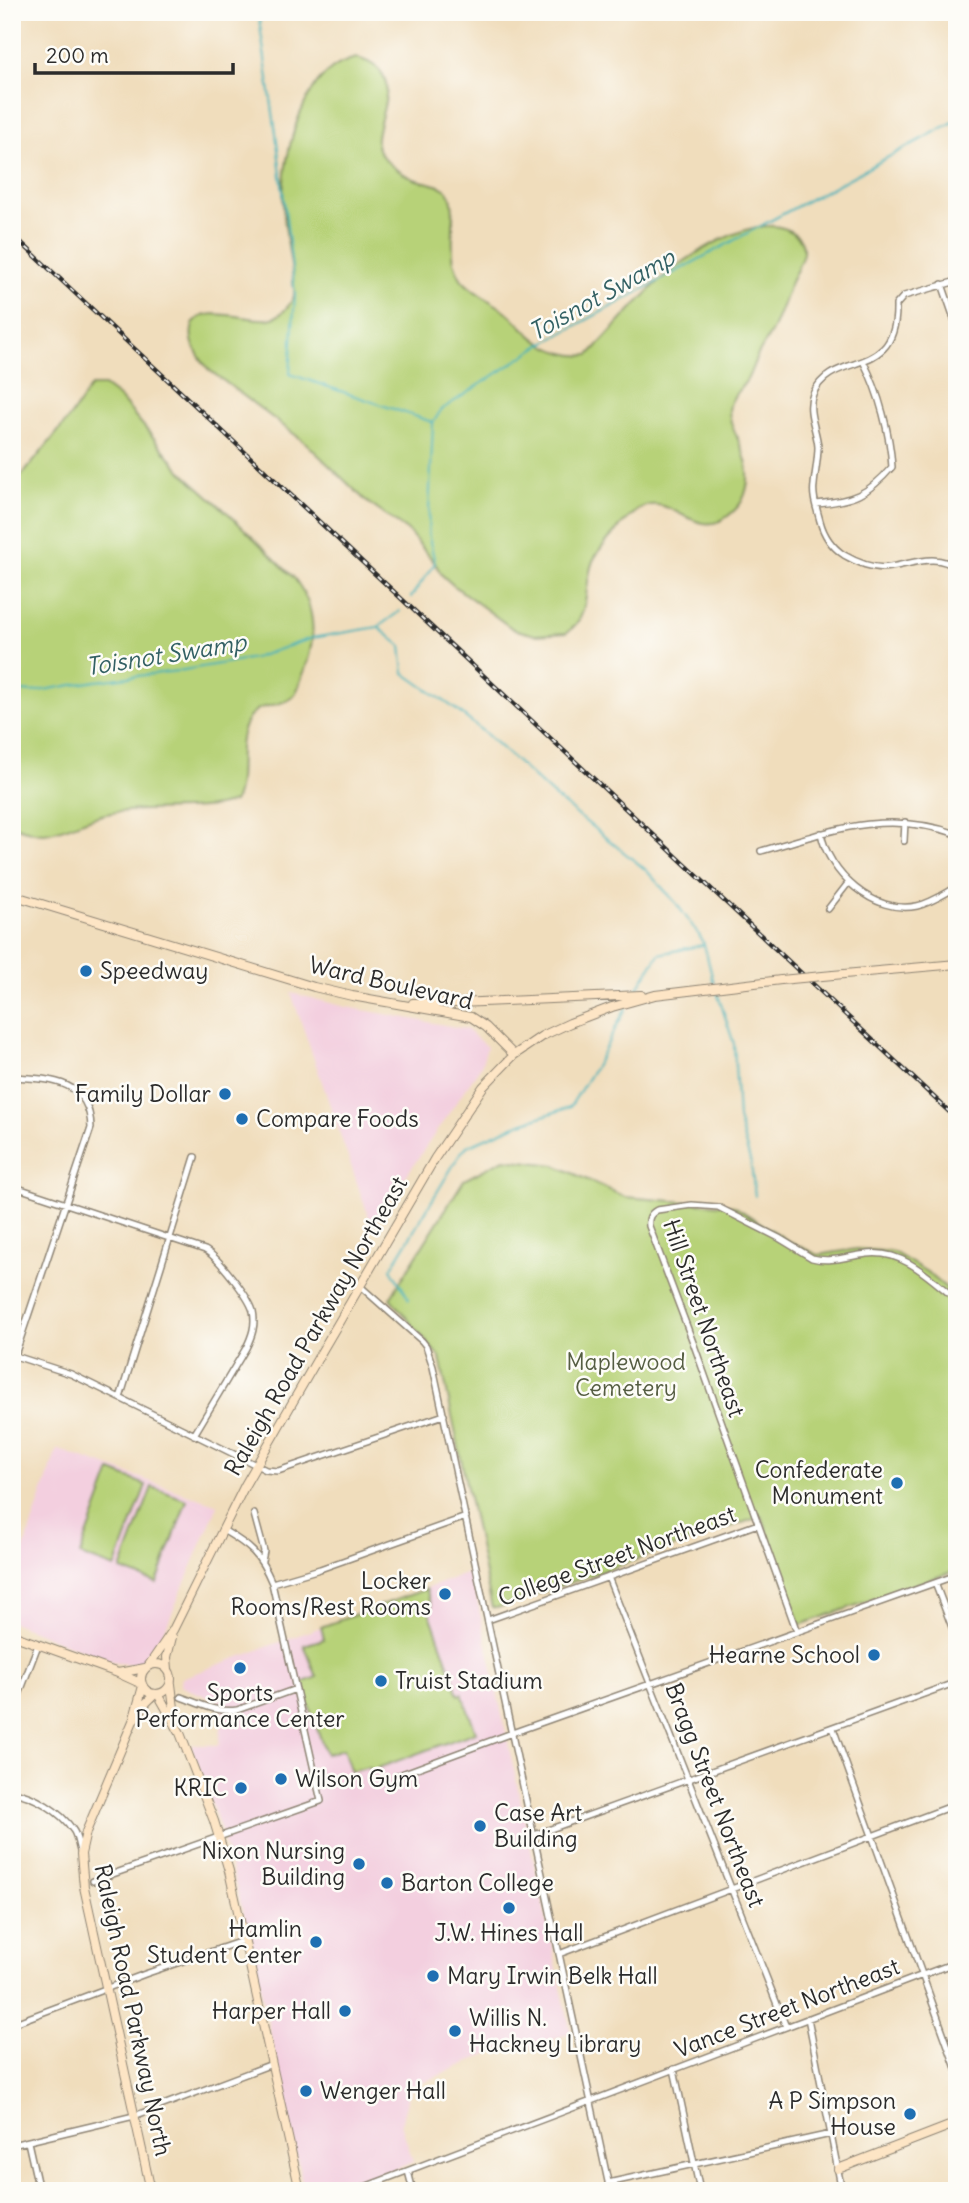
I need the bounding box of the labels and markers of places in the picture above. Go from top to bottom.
place label: Speedway [100,956,208,985]
marker: Speedway [78,963,94,979]
place label: Family Dollar [75,1079,212,1108]
marker: Family Dollar [217,1086,233,1102]
place label: Compare Foods [256,1104,419,1133]
marker: Compare Foods [234,1111,250,1127]
place label: Confederate Monument [755,1455,883,1510]
marker: Confederate Monument [889,1475,905,1491]
place label: Locker Rooms/Rest Rooms [231,1566,432,1621]
marker: Locker Rooms/Rest Rooms [437,1586,453,1602]
place label: Hearne School [709,1640,860,1669]
marker: Hearne School [866,1647,882,1663]
marker: Sports Performance Center [232,1660,248,1676]
place label: Truist Stadium [395,1666,543,1695]
marker: Truist Stadium [373,1673,389,1689]
place label: Sports Performance Center [135,1678,345,1733]
place label: Wilson Gym [295,1764,418,1793]
marker: Wilson Gym [273,1771,289,1787]
place label: KRIC [173,1773,227,1802]
marker: KRIC [233,1780,249,1796]
place label: Case Art Building [494,1798,583,1853]
marker: Case Art Building [472,1818,488,1834]
place label: Nixon Nursing Building [201,1836,345,1891]
marker: Nixon Nursing Building [351,1856,367,1872]
place label: Barton College [401,1868,554,1897]
marker: Barton College [379,1875,395,1891]
marker: J.W. Hines Hall [501,1900,517,1916]
place label: Hamlin Student Center [147,1914,303,1969]
place label: J.W. Hines Hall [434,1918,584,1947]
marker: Hamlin Student Center [308,1934,324,1950]
place label: Mary Irwin Belk Hall [447,1961,658,1990]
marker: Mary Irwin Belk Hall [425,1968,441,1984]
place label: Harper Hall [212,1996,331,2025]
marker: Harper Hall [337,2003,353,2019]
place label: Willis N. Hackney Library [469,2003,641,2058]
marker: Willis N. Hackney Library [447,2023,463,2039]
place label: Wenger Hall [320,2076,446,2105]
marker: Wenger Hall [298,2083,314,2099]
place label: A P Simpson House [769,2086,896,2141]
marker: A P Simpson House [902,2106,918,2122]

